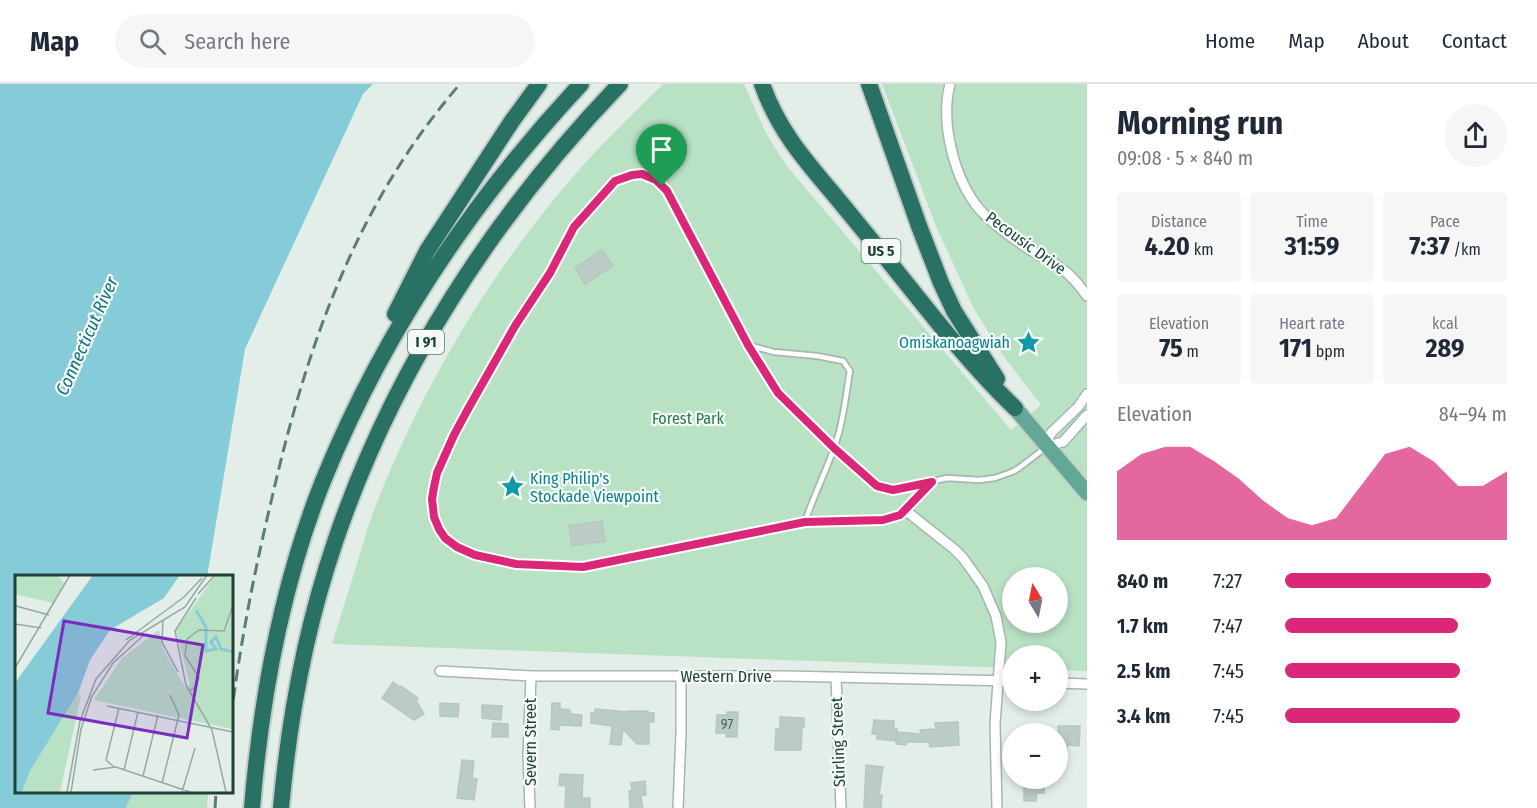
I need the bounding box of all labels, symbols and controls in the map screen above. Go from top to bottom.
search box [115,14,535,68]
text: Map [30,25,79,58]
icon: search [136,25,169,58]
text: Search here [184,28,290,55]
text: Home [1205,28,1255,54]
text: Map [1288,28,1325,54]
text: About [1358,28,1409,54]
text: Contact [1442,28,1507,54]
text: Morning run [1117,103,1283,143]
button: share [1444,104,1507,167]
pin [636,124,687,186]
icon: arrive [645,133,678,166]
text: 09:08 · 5 × 840 m [1117,146,1253,170]
street label: Pecousic Drive [982,208,1070,279]
text: Distance [1151,212,1207,231]
text: Time [1296,212,1328,231]
text: Pace [1430,212,1460,231]
text: 4.20 [1144,231,1190,262]
text: 31:59 [1285,231,1339,262]
text: 7:37 [1409,231,1450,262]
road number: US 5 [862,239,900,263]
text: km [1190,240,1214,259]
text: /km [1450,240,1481,259]
water label: Connecticut River [51,273,123,399]
text: Elevation [1149,314,1209,333]
text: Heart rate [1279,314,1345,333]
text: kcal [1432,314,1458,333]
place icon: Omiskanoagwiah [1015,329,1041,355]
road number: I 91 [408,330,444,354]
place label: Omiskanoagwiah [899,333,1010,352]
text: 75 [1159,333,1183,364]
text: 171 [1279,333,1312,364]
text: 289 [1426,333,1464,364]
text: m [1183,342,1199,361]
text: bpm [1312,342,1345,361]
text: Elevation [1117,402,1192,426]
text: 84–94 m [1439,402,1507,426]
park label: Forest Park [652,409,725,428]
place label: King Philip's Stockade Viewpoint [530,469,659,506]
place icon: King Philip's Stockade Viewpoint [499,474,525,500]
north arrow [1002,567,1068,633]
map controls [1002,567,1068,789]
text: 840 m [1117,569,1168,593]
text: 7:27 [1213,569,1242,593]
inset map [15,575,232,793]
text: 1.7 km [1117,614,1168,638]
text: 7:47 [1213,614,1243,638]
button: + [1002,645,1068,711]
text: 2.5 km [1117,659,1170,683]
text: 7:45 [1213,659,1244,683]
street label: Western Drive [680,667,772,686]
street label: Stirling Street [827,696,849,787]
street label: Severn Street [521,697,540,786]
text: 3.4 km [1117,704,1170,728]
text: 7:45 [1213,704,1244,728]
house number: 97 [721,716,733,733]
button: − [1002,723,1068,789]

